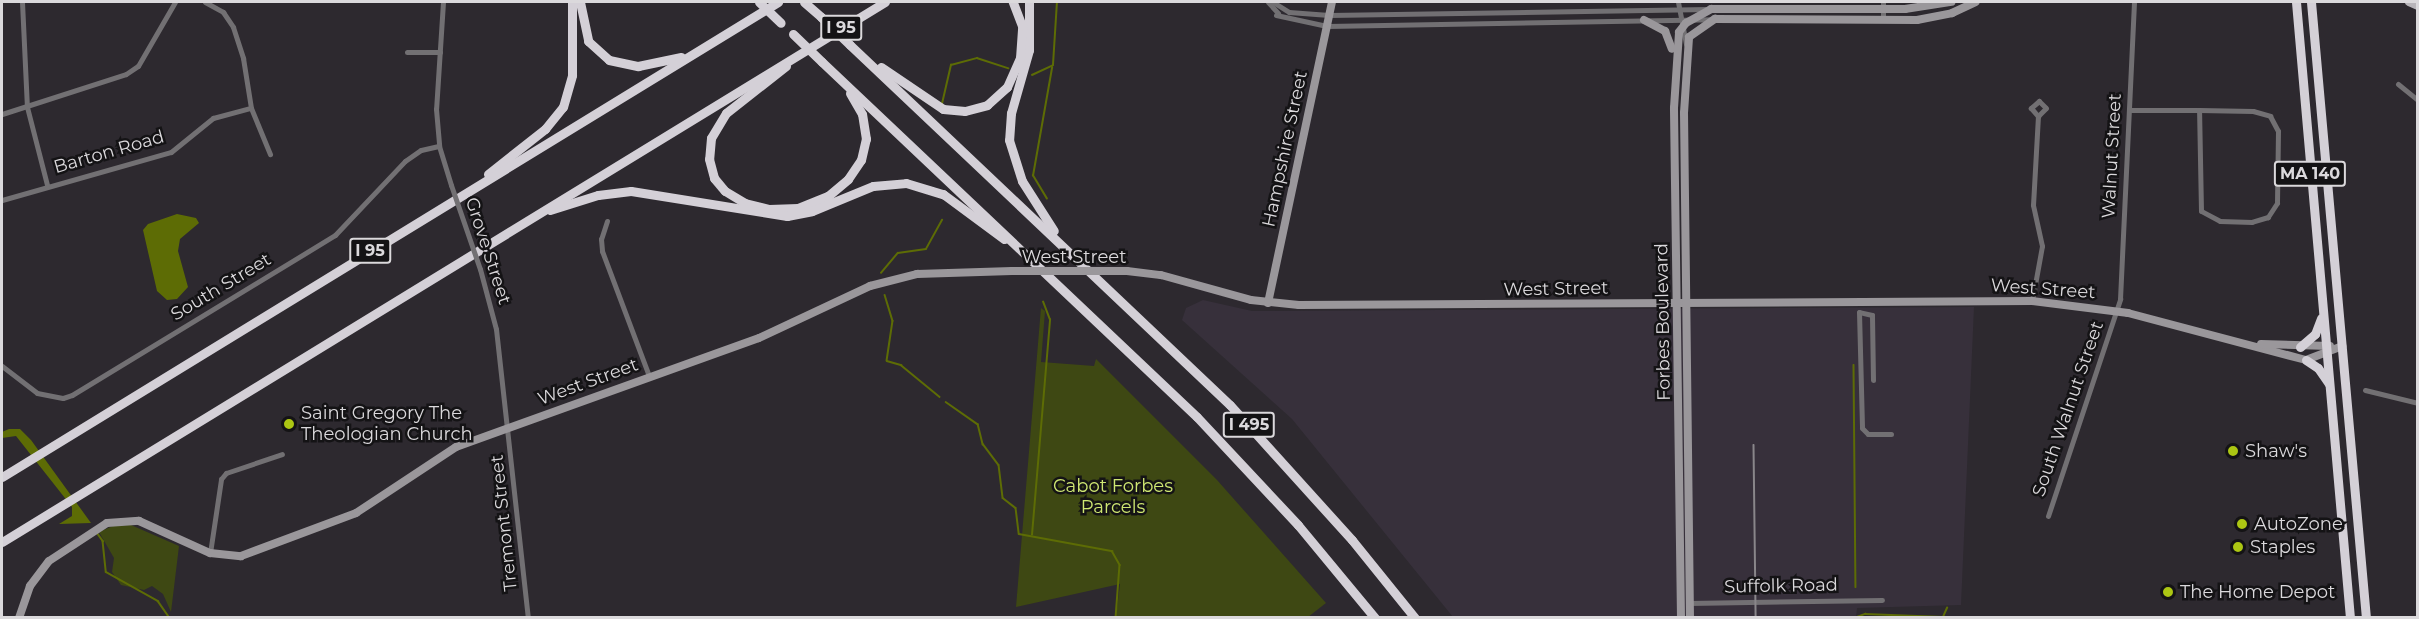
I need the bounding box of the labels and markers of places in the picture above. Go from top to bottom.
place label: Saint Gregory The Theologian Church [301,403,473,446]
marker: Saint Gregory The Theologian Church [282,417,296,431]
place label: Shaw's [2245,440,2307,462]
marker: Shaw's [2226,444,2240,458]
place label: AutoZone [2254,513,2343,535]
marker: AutoZone [2235,517,2249,531]
place label: Staples [2250,536,2315,558]
marker: Staples [2231,540,2245,554]
place label: The Home Depot [2180,581,2335,603]
marker: The Home Depot [2161,585,2175,599]

